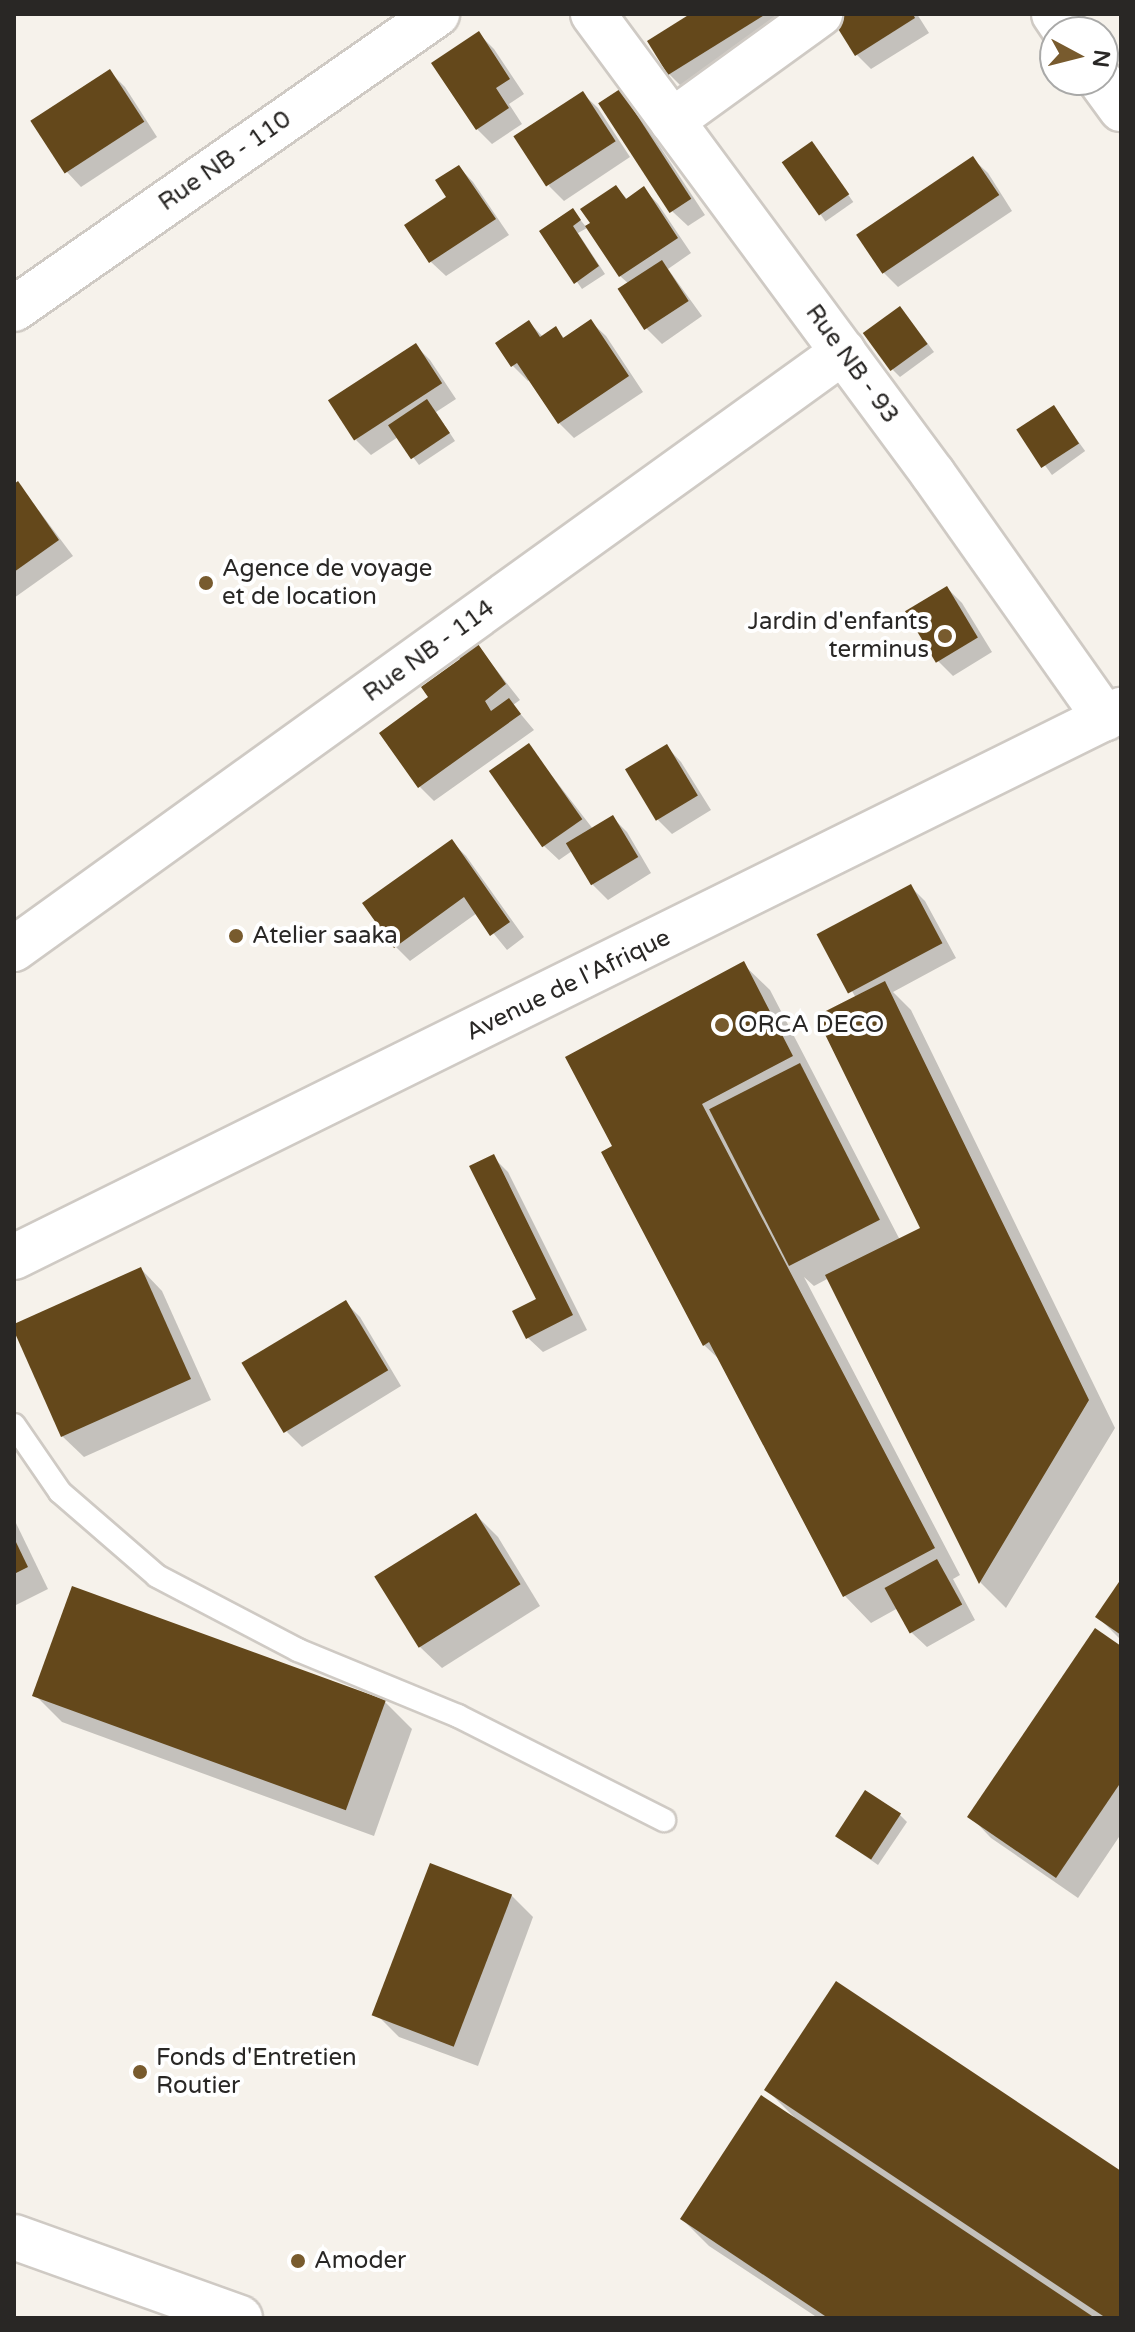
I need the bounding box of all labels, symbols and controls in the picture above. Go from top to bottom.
north arrow [1039,16,1119,96]
text: N [1087,48,1115,69]
street label: Rue NB - 110 [153,105,297,217]
street label: Rue NB - 93 [799,299,905,429]
place label: Agence de voyage et de location [222,555,432,611]
marker: Agence de voyage et de location [197,574,215,592]
street label: Rue NB - 114 [358,594,500,708]
place label: Jardin d'enfants terminus [748,608,929,664]
marker: Jardin d'enfants terminus [936,627,954,645]
place label: Atelier saaka [252,922,398,950]
street label: Avenue de l'Afrique [461,923,675,1047]
marker: Atelier saaka [227,927,245,945]
place label: ORCA DECO [738,1011,884,1039]
marker: ORCA DECO [713,1016,731,1034]
place label: Fonds d'Entretien Routier [156,2044,357,2100]
marker: Fonds d'Entretien Routier [131,2063,149,2081]
place label: Amoder [314,2247,406,2275]
marker: Amoder [289,2252,307,2270]

